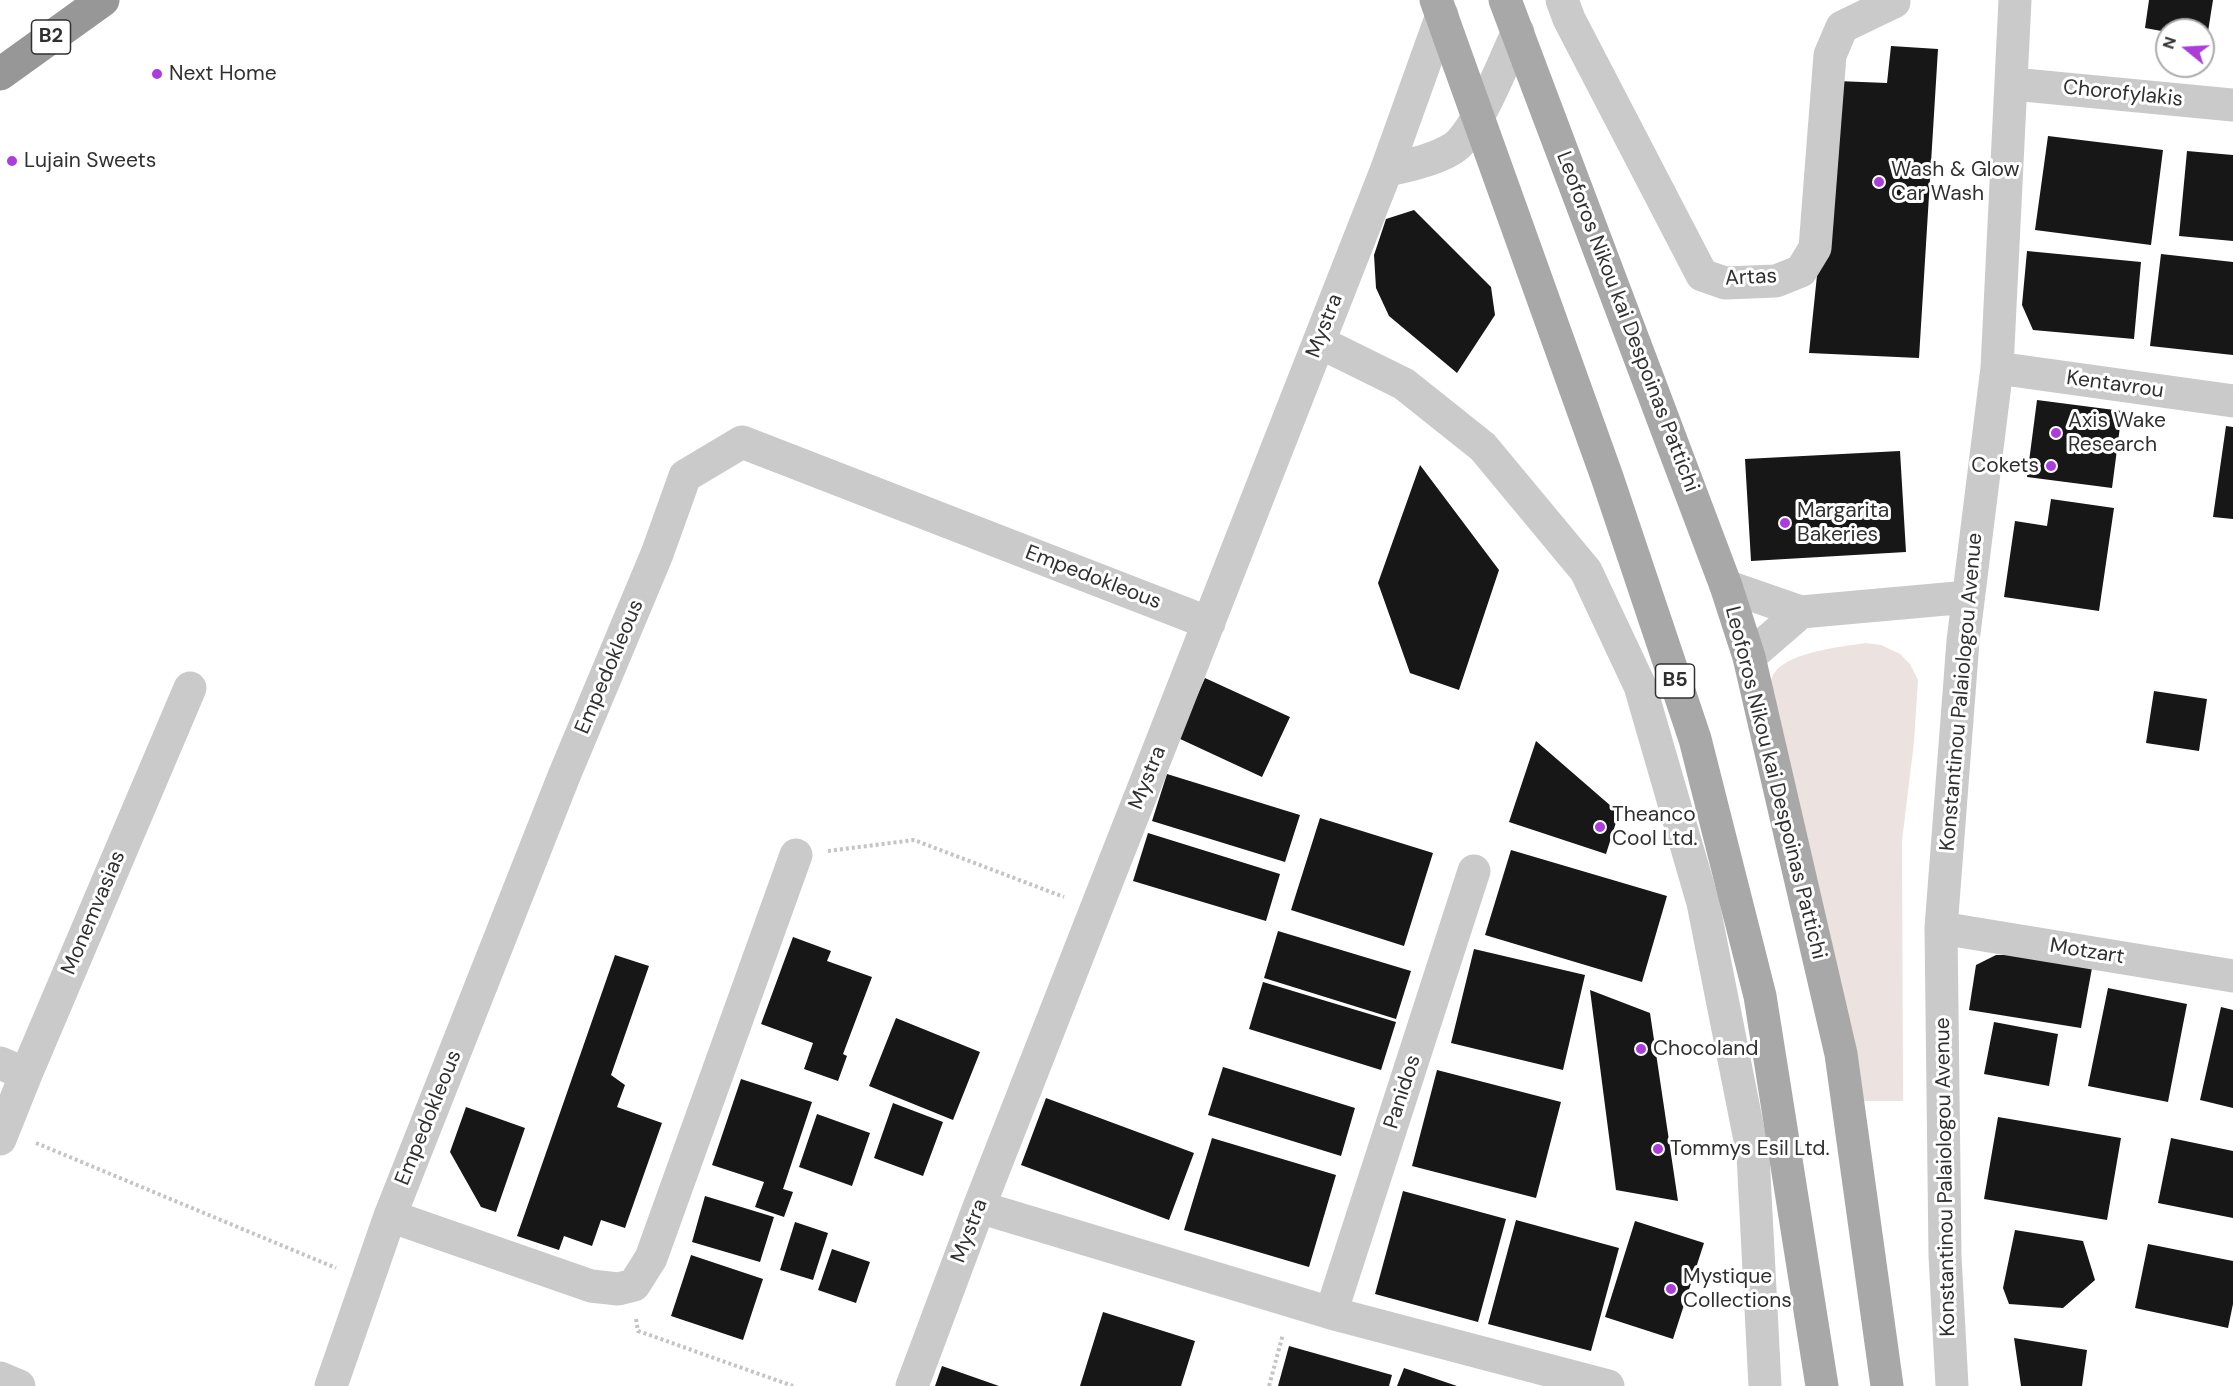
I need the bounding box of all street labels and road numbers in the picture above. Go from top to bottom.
road number: B2 [32,20,70,54]
street label: Chorofylakis [2062,75,2184,113]
street label: Leoforos Nikou kai Despoinas Pattichi [1550,148,1704,496]
street label: Artas [1724,264,1778,292]
street label: Mystra [1301,291,1349,361]
street label: Kentavrou [2065,366,2165,404]
street label: Konstantinou Palaiologou Avenue [1936,532,1988,852]
street label: Empedokleous [1022,541,1164,615]
street label: Empedokleous [570,596,650,738]
street label: Leoforos Nikou kai Despoinas Pattichi [1719,604,1831,962]
road number: B5 [1656,664,1694,698]
street label: Mystra [1124,743,1172,813]
street label: Monemvasias [57,847,131,979]
street label: Motzart [2048,934,2126,970]
street label: Konstantinou Palaiologou Avenue [1931,1017,1961,1337]
street label: Empedokleous [390,1047,468,1189]
street label: Panidos [1379,1052,1427,1132]
street label: Mystra [946,1196,994,1266]

